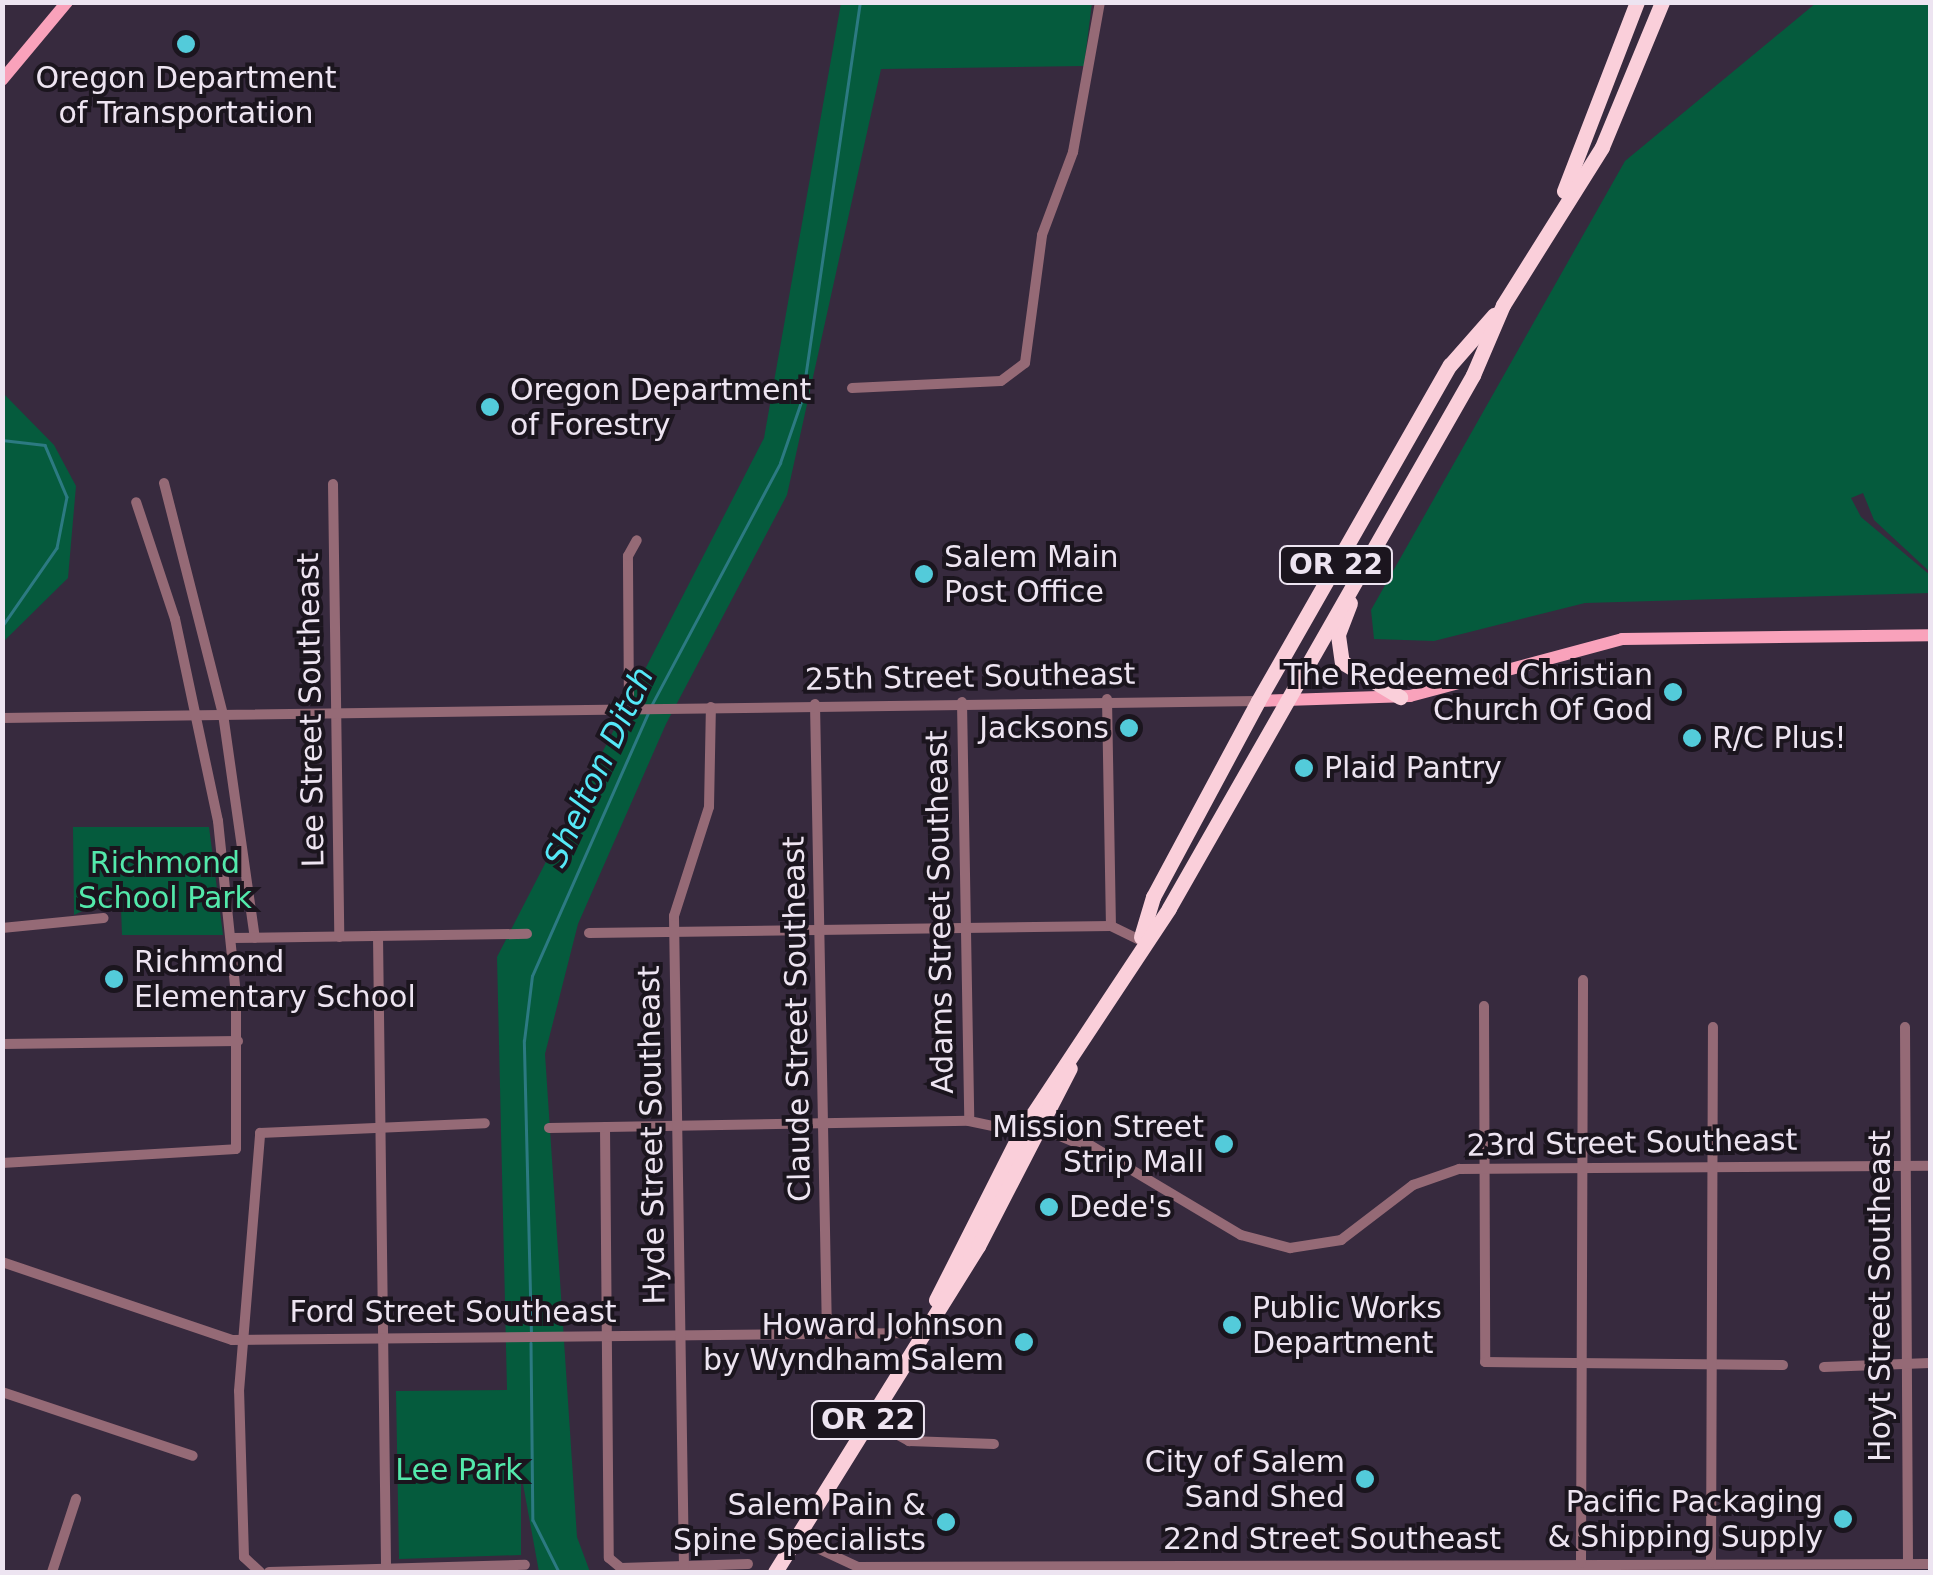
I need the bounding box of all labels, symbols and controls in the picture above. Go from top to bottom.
marker: Oregon Department of Transportation [175,33,197,55]
place label: Oregon Department of Transportation [35,60,337,130]
place label: Oregon Department of Forestry [510,372,811,442]
marker: Oregon Department of Forestry [479,396,501,418]
place label: Salem Main Post Office [944,539,1119,610]
road number: OR 22 [1278,542,1394,588]
street label: Lee Street Southeast [290,552,332,868]
marker: Salem Main Post Office [913,563,935,585]
street label: 25th Street Southeast [804,656,1136,698]
place label: The Redeemed Christian Church Of God [1284,657,1653,728]
water label: Shelton Ditch [536,661,662,873]
marker: The Redeemed Christian Church Of God [1662,681,1684,703]
place label: Jacksons [979,710,1109,746]
marker: Jacksons [1118,717,1140,739]
place label: R/C Plus! [1712,720,1847,756]
marker: R/C Plus! [1681,727,1703,749]
street label: Adams Street Southeast [919,730,961,1094]
place label: Plaid Pantry [1324,750,1502,786]
marker: Plaid Pantry [1293,757,1315,779]
street label: Claude Street Southeast [776,836,818,1202]
park label: Richmond School Park [78,845,252,916]
place label: Richmond Elementary School [134,944,416,1014]
street label: Hyde Street Southeast [631,965,673,1305]
marker: Richmond Elementary School [103,968,125,990]
place label: Mission Street Strip Mall [992,1109,1204,1180]
street label: 23rd Street Southeast [1466,1122,1798,1164]
street label: Hoyt Street Southeast [1862,1130,1898,1462]
marker: Mission Street Strip Mall [1213,1133,1235,1155]
place label: Dede's [1069,1189,1172,1225]
marker: Dede's [1038,1196,1060,1218]
place label: Public Works Department [1252,1290,1442,1360]
street label: Ford Street Southeast [289,1294,617,1330]
place label: Howard Johnson by Wyndham Salem [703,1307,1004,1378]
marker: Public Works Department [1221,1314,1243,1336]
marker: Howard Johnson by Wyndham Salem [1013,1331,1035,1353]
road number: OR 22 [810,1397,926,1443]
place label: City of Salem Sand Shed [1145,1444,1345,1514]
park label: Lee Park [395,1452,523,1488]
marker: City of Salem Sand Shed [1354,1468,1376,1490]
place label: Pacific Packaging & Shipping Supply [1547,1484,1823,1554]
place label: Salem Pain & Spine Specialists [673,1487,926,1558]
marker: Pacific Packaging & Shipping Supply [1832,1508,1854,1530]
marker: Salem Pain & Spine Specialists [935,1511,957,1533]
street label: 22nd Street Southeast [1163,1521,1501,1557]

